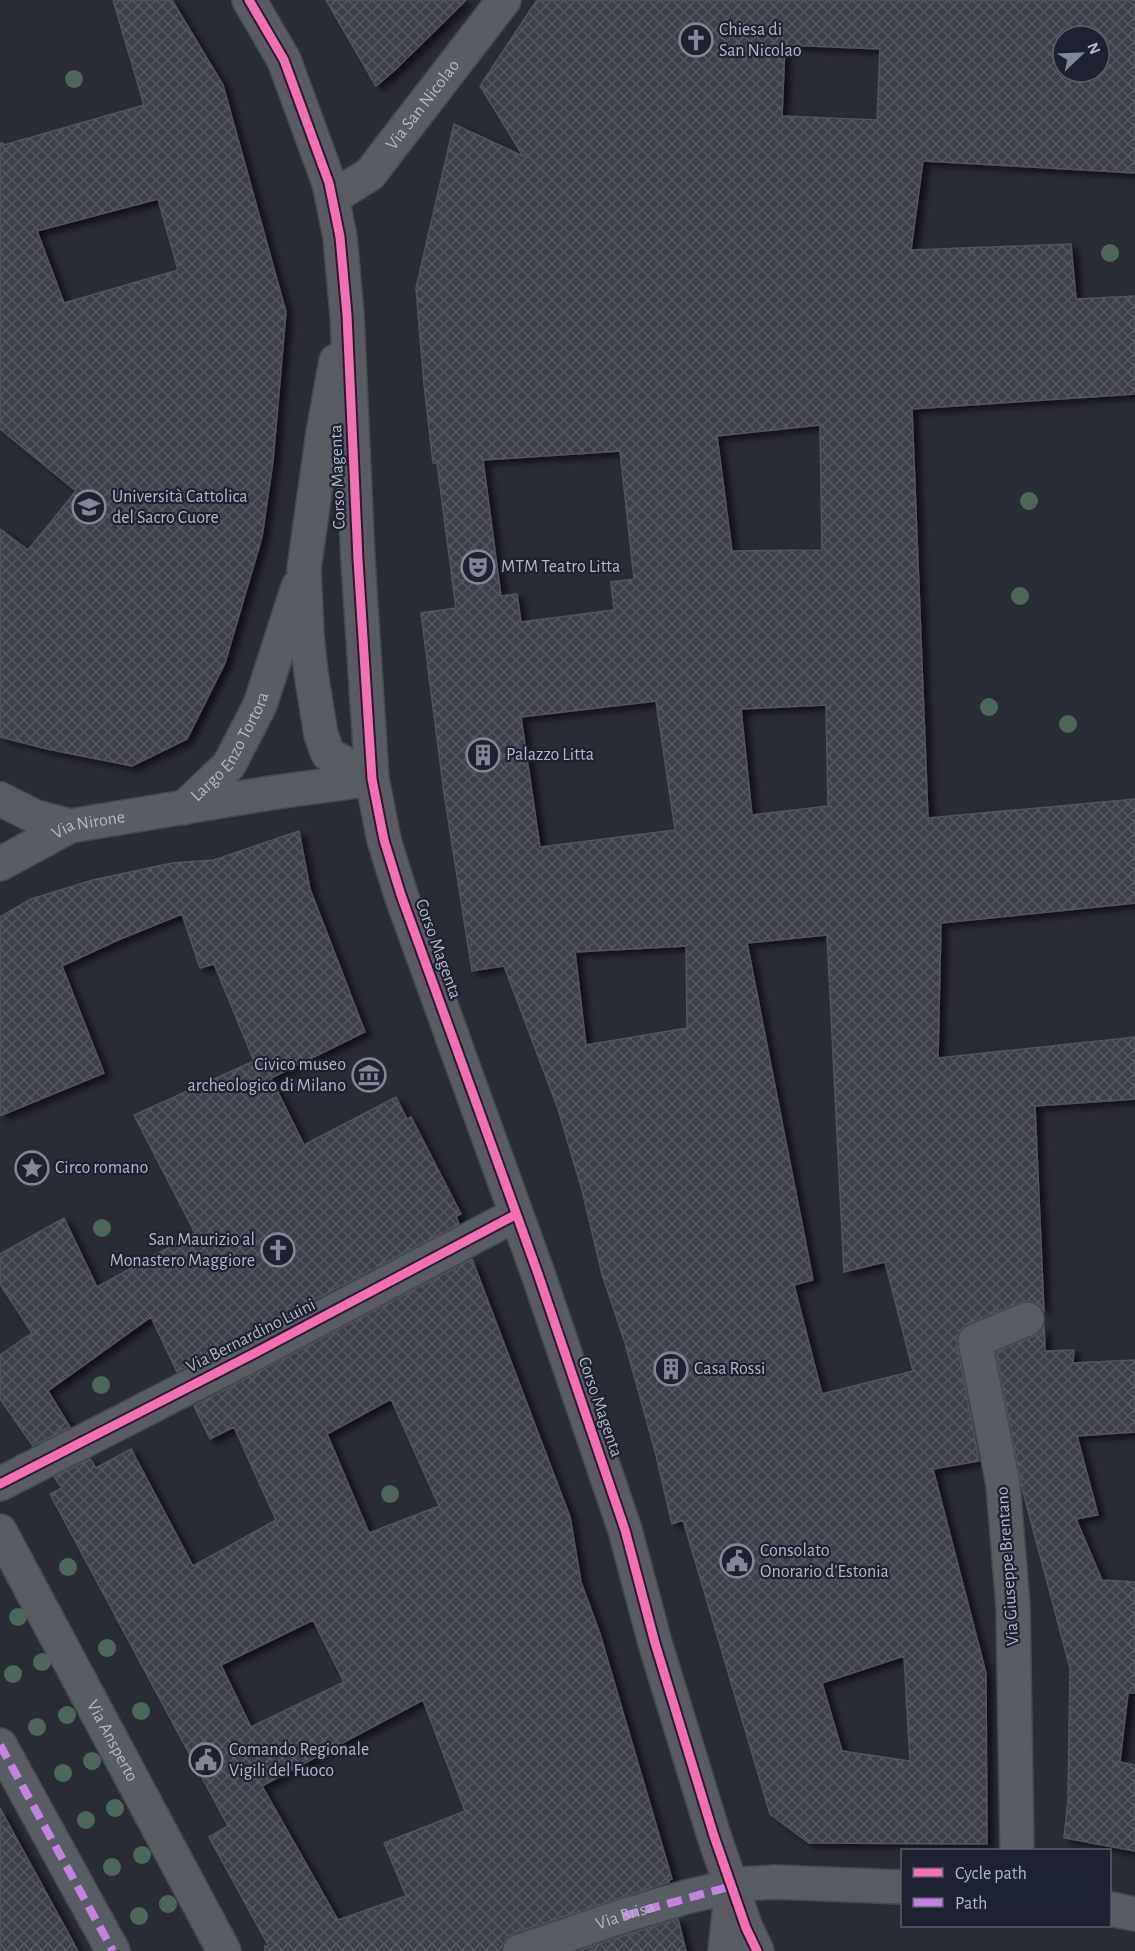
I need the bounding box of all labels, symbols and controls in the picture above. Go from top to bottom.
place label: Chiesa di San Nicolao [719,21,802,60]
church icon: Chiesa di San Nicolao [678,22,714,58]
north arrow [1051,24,1111,84]
text: N [1084,40,1103,57]
street label: Via San Nicolao [383,56,463,153]
street label: Corso Magenta [327,424,349,530]
place label: Università Cattolica del Sacro Cuore [112,488,248,527]
school or university icon: Università Cattolica del Sacro Cuore [71,489,107,525]
theatre icon: MTM Teatro Litta [460,549,496,585]
place label: MTM Teatro Litta [501,558,620,576]
street label: Largo Enzo Tortora [187,690,272,805]
building icon: Palazzo Litta [465,737,501,773]
place label: Palazzo Litta [506,746,594,764]
street label: Via Nirone [49,808,126,843]
street label: Corso Magenta [412,897,464,1001]
place label: Civico museo archeologico di Milano [188,1056,346,1095]
museum icon: Civico museo archeologico di Milano [351,1057,387,1093]
place icon: Circo romano [14,1150,50,1186]
place label: Circo romano [55,1159,149,1177]
place label: San Maurizio al Monastero Maggiore [110,1231,255,1270]
church icon: San Maurizio al Monastero Maggiore [260,1232,296,1268]
street label: Via Bernardino Luini [184,1296,318,1376]
building icon: Casa Rossi [653,1351,689,1387]
street label: Corso Magenta [574,1355,626,1459]
place label: Casa Rossi [694,1360,765,1378]
street label: Via Giuseppe Brentano [993,1486,1023,1646]
place label: Consolato Onorario d'Estonia [760,1542,889,1581]
public building icon: Consolato Onorario d'Estonia [719,1543,755,1579]
street label: Via Ansperto [83,1697,141,1785]
place label: Comando Regionale Vigili del Fuoco [229,1741,369,1780]
public building icon: Comando Regionale Vigili del Fuoco [188,1742,224,1778]
legend [901,1849,1111,1927]
text: Cycle path [955,1865,1027,1883]
text: Path [955,1895,987,1913]
street label: Via Brisa [594,1898,657,1934]

